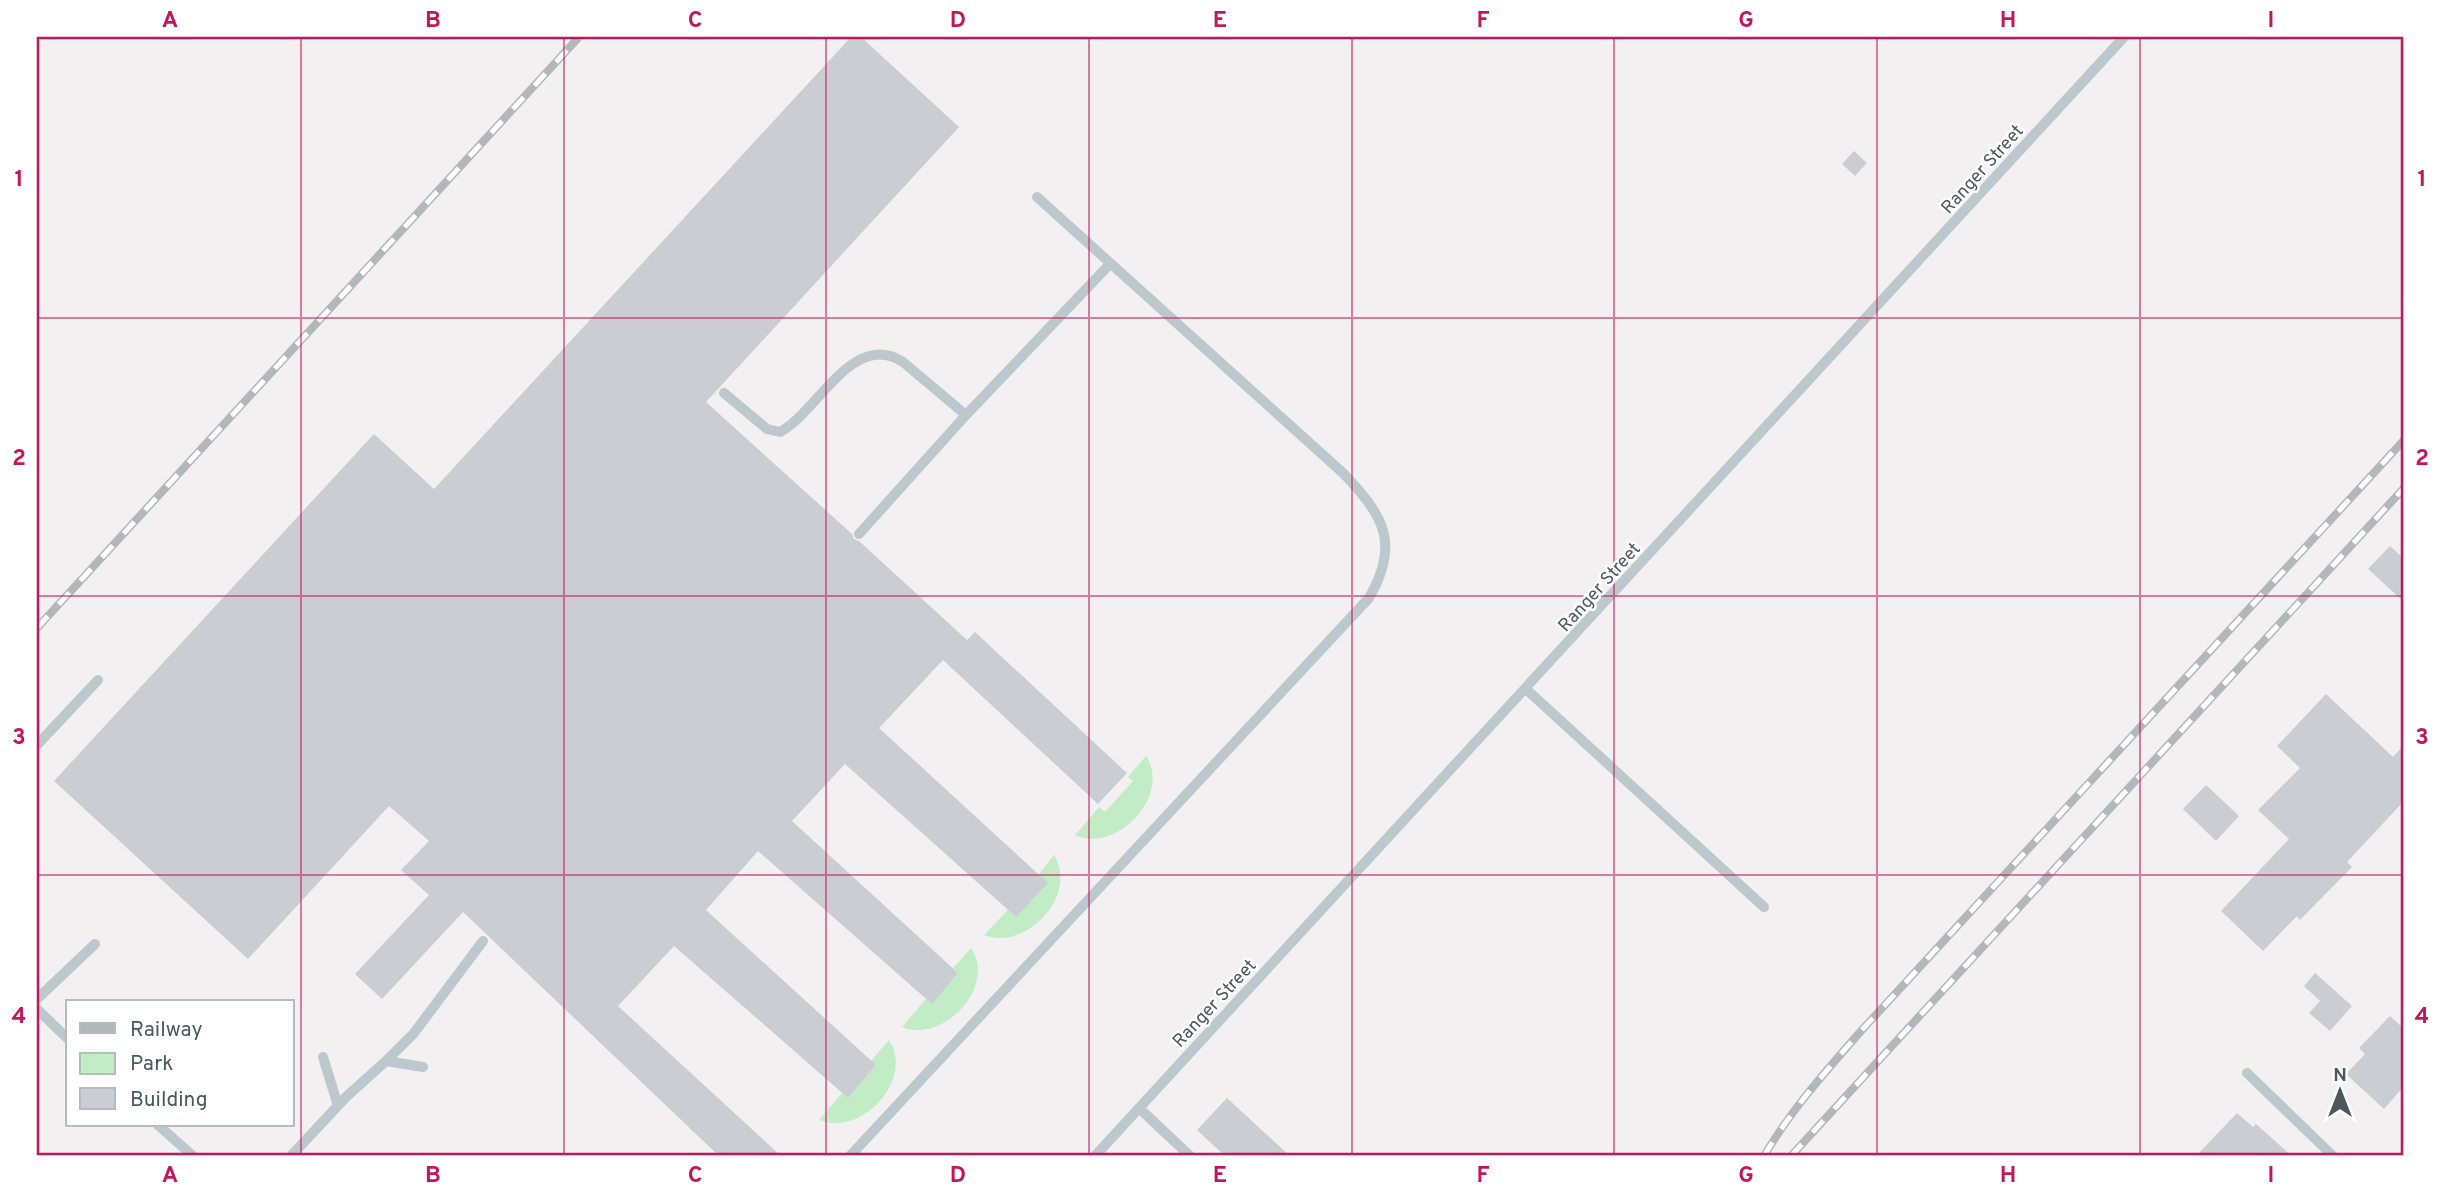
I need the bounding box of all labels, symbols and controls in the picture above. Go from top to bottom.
text: A [162,7,178,36]
text: B [425,7,441,36]
text: C [688,7,702,36]
text: D [950,7,966,36]
text: E [1213,7,1227,36]
text: F [1476,7,1490,36]
text: G [1738,7,1754,36]
text: H [2000,7,2016,36]
text: I [2268,7,2274,36]
street label: Ranger Street [1937,120,2029,220]
text: 1 [14,166,24,195]
text: 1 [2417,166,2427,195]
text: 2 [12,445,26,474]
text: 2 [2415,445,2429,474]
street label: Ranger Street [1554,538,1646,638]
text: 3 [12,724,26,753]
text: 3 [2415,724,2429,753]
street label: Ranger Street [1168,955,1262,1053]
legend [66,1000,294,1126]
text: 4 [12,1003,26,1032]
text: 4 [2415,1003,2429,1032]
text: Railway [130,1017,203,1044]
text: Park [130,1051,173,1078]
north arrow [2304,1056,2374,1126]
text: N [2333,1064,2347,1088]
text: Building [130,1087,208,1114]
text: A [162,1162,178,1191]
text: B [425,1162,441,1191]
text: C [688,1162,702,1191]
text: D [950,1162,966,1191]
text: E [1213,1162,1227,1191]
text: F [1476,1162,1490,1191]
text: G [1738,1162,1754,1191]
text: H [2000,1162,2016,1191]
text: I [2268,1162,2274,1191]

